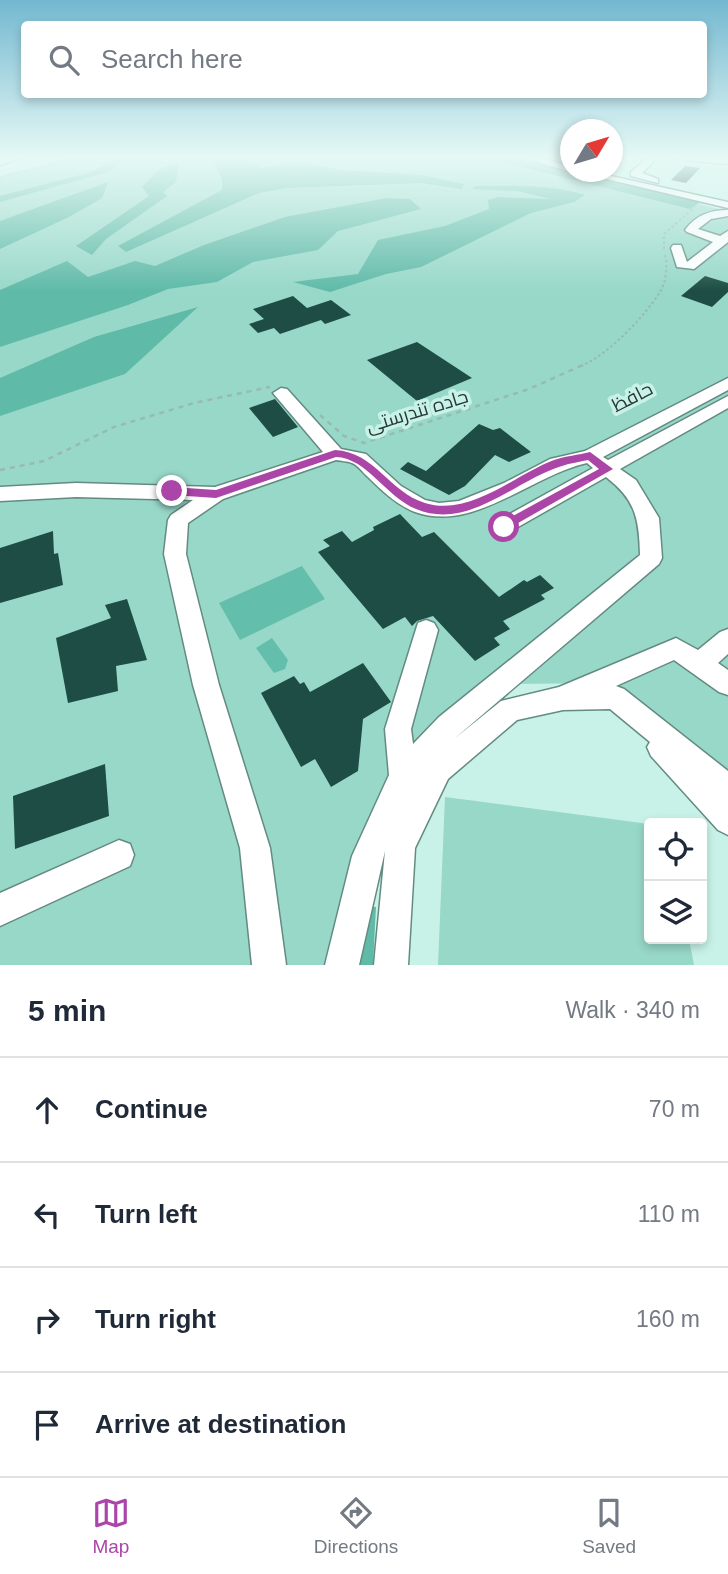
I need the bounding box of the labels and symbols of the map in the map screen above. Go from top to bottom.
north arrow [560,119,623,182]
street label: حافظ [608,378,656,416]
street label: جاده تندرستی [363,386,471,437]
route end [156,475,187,506]
route start [488,511,519,542]

